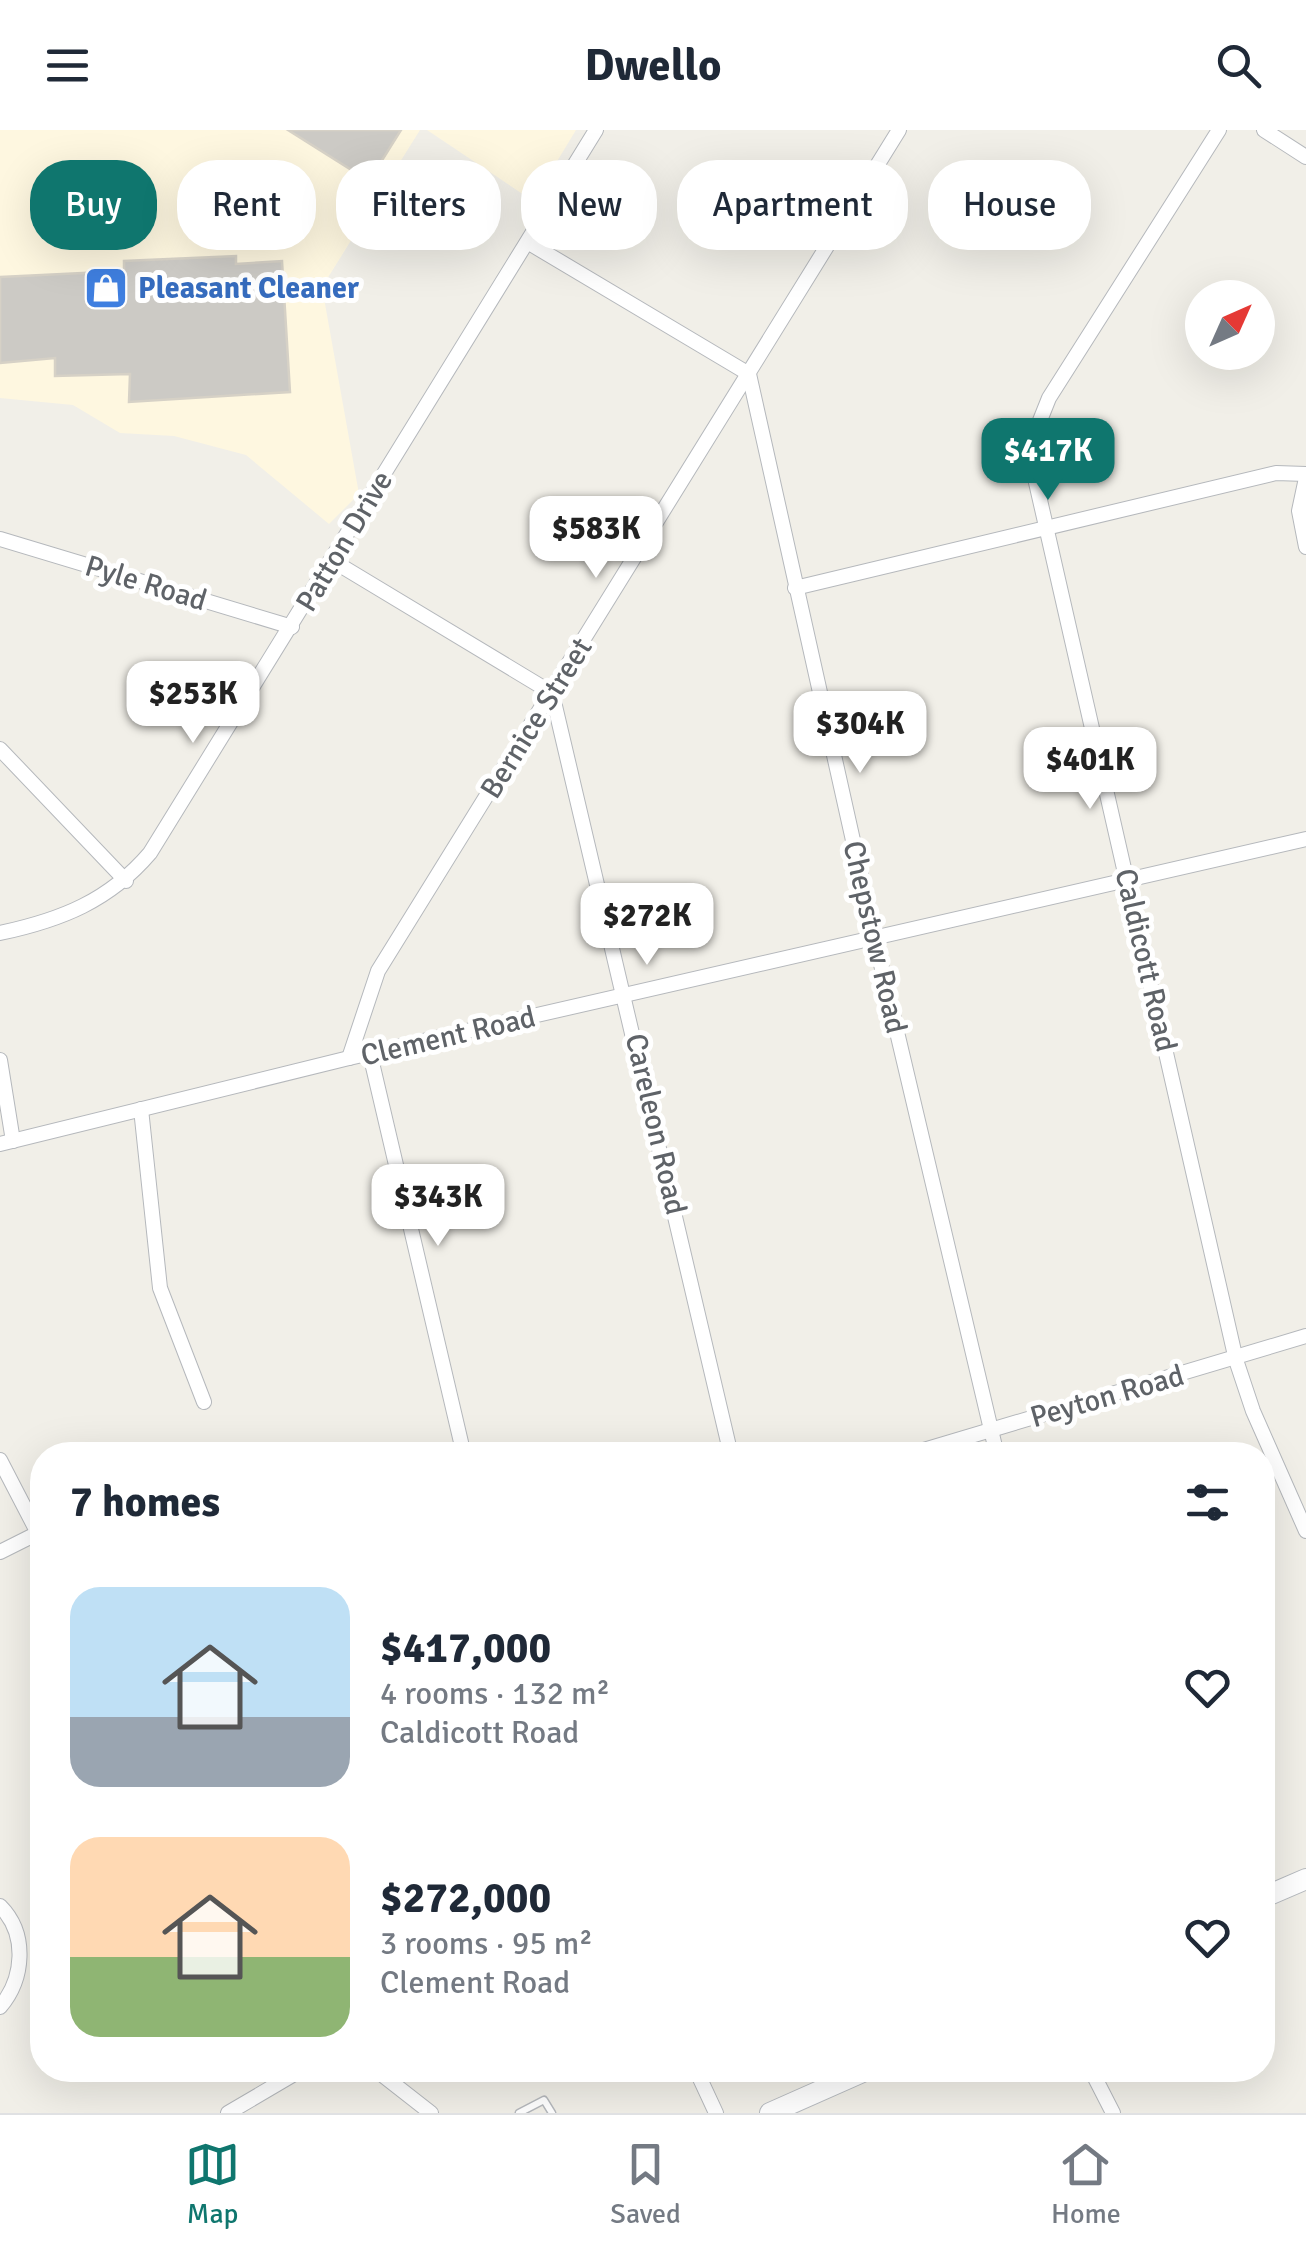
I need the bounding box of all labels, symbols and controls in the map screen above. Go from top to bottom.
icon: menu [40,38,95,93]
text: Dwello [585,38,721,93]
icon: search [1211,38,1266,93]
chip: Buy [30,160,157,250]
chip: Rent [177,160,316,250]
chip: Filters [336,160,501,250]
chip: New [521,160,657,250]
chip: Apartment [677,160,908,250]
chip: House [928,160,1091,250]
shop icon: Pleasant Cleaner [83,265,129,311]
place label: Pleasant Cleaner [138,270,359,307]
north arrow [1185,280,1275,370]
map controls [1185,280,1275,370]
pin: $417K [978,418,1118,503]
text: $417K [1004,431,1092,470]
street label: Patton Drive [288,464,401,618]
pin: $583K [526,496,666,581]
text: $583K [552,509,640,548]
street label: Pyle Road [80,547,211,620]
street label: Bernice Street [472,631,600,805]
pin: $253K [123,661,263,746]
text: $253K [149,674,237,713]
pin: $304K [790,691,930,776]
text: $304K [816,704,904,743]
pin: $401K [1020,727,1160,812]
text: $401K [1046,740,1134,779]
street label: Chepstow Road [834,837,915,1037]
street label: Caldicott Road [1106,865,1185,1055]
pin: $272K [577,883,717,968]
text: $272K [603,896,691,935]
street label: Clement Road [357,998,539,1075]
street label: Careleon Road [617,1030,694,1218]
pin: $343K [368,1164,508,1249]
text: $343K [394,1177,482,1216]
street label: Peyton Road [1026,1357,1188,1436]
icon: filters [1180,1475,1235,1530]
text: 7 homes [70,1477,220,1528]
text: $417,000 [380,1623,551,1674]
icon: home [150,1627,270,1747]
icon: heart [1180,1660,1235,1715]
text: 4 rooms · 132 m² [380,1674,610,1713]
text: Caldicott Road [380,1713,579,1752]
text: $272,000 [380,1873,551,1924]
icon: home [150,1877,270,1997]
icon: heart [1180,1910,1235,1965]
text: 3 rooms · 95 m² [380,1924,593,1963]
text: Clement Road [380,1963,570,2002]
tab: Map [185,2137,240,2231]
tab: Saved [610,2137,681,2231]
tab: Home [1051,2137,1121,2231]

